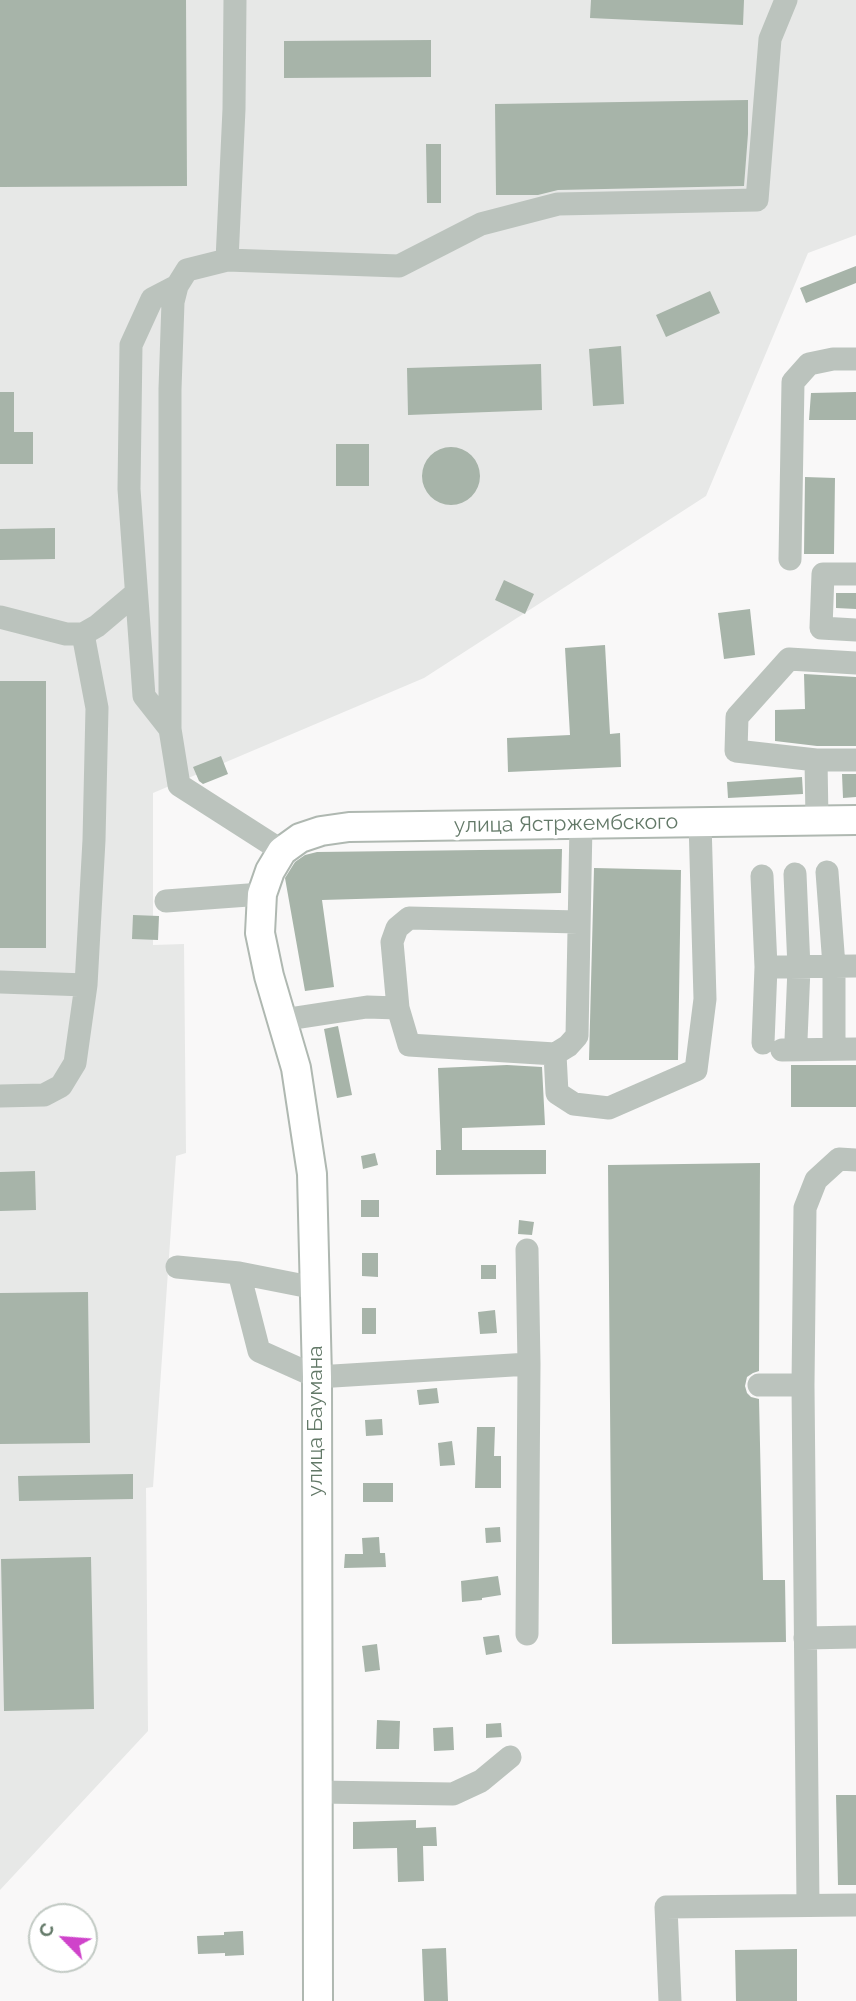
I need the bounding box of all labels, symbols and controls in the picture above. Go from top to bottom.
street label: улица Ястржембского [454,809,678,839]
street label: улица Баумана [303,1346,329,1496]
north arrow [28,1903,98,1973]
text: С [33,1919,59,1941]

